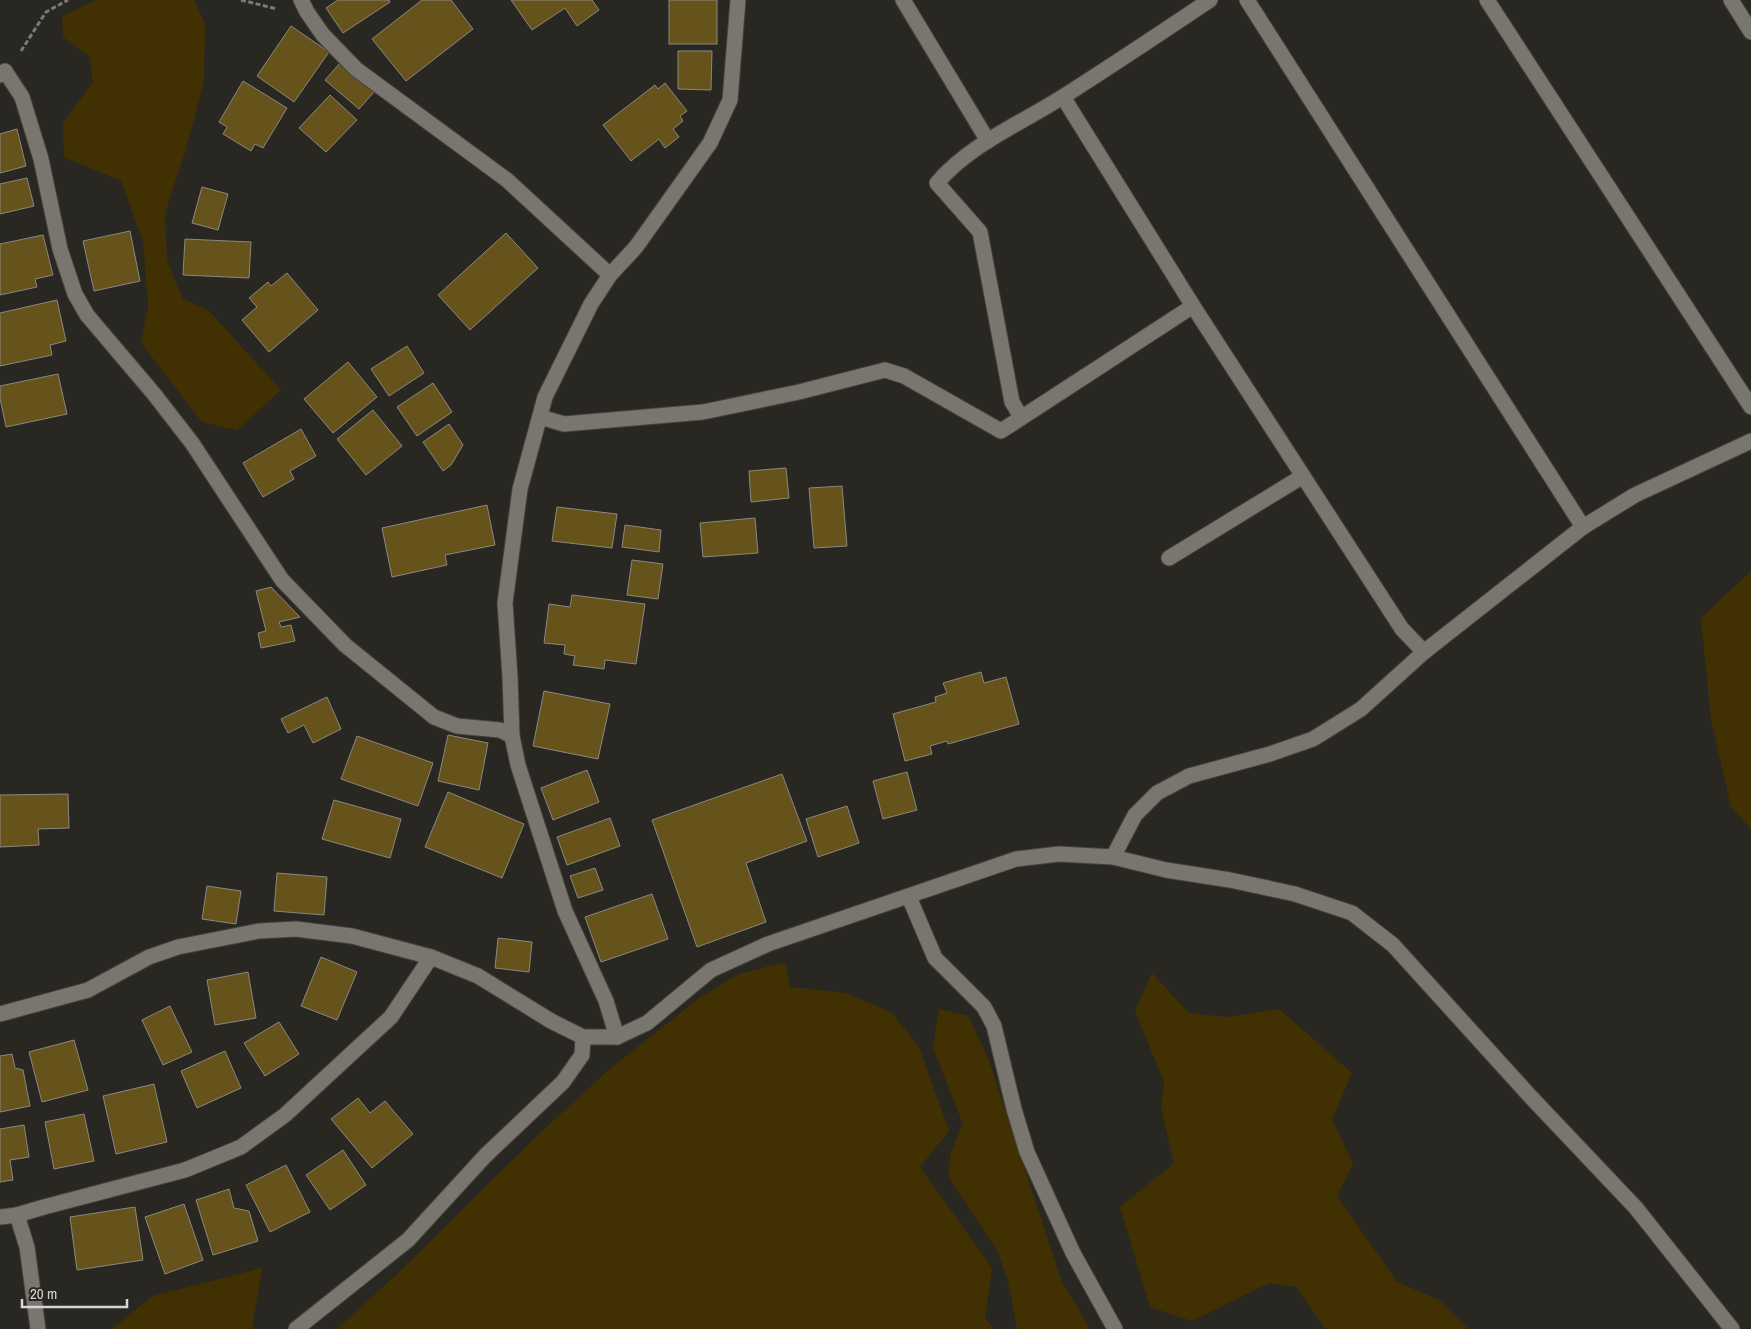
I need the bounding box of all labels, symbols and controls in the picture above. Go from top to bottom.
scale bar [22,1276,128,1308]
text: 20 m [30,1283,57,1304]

